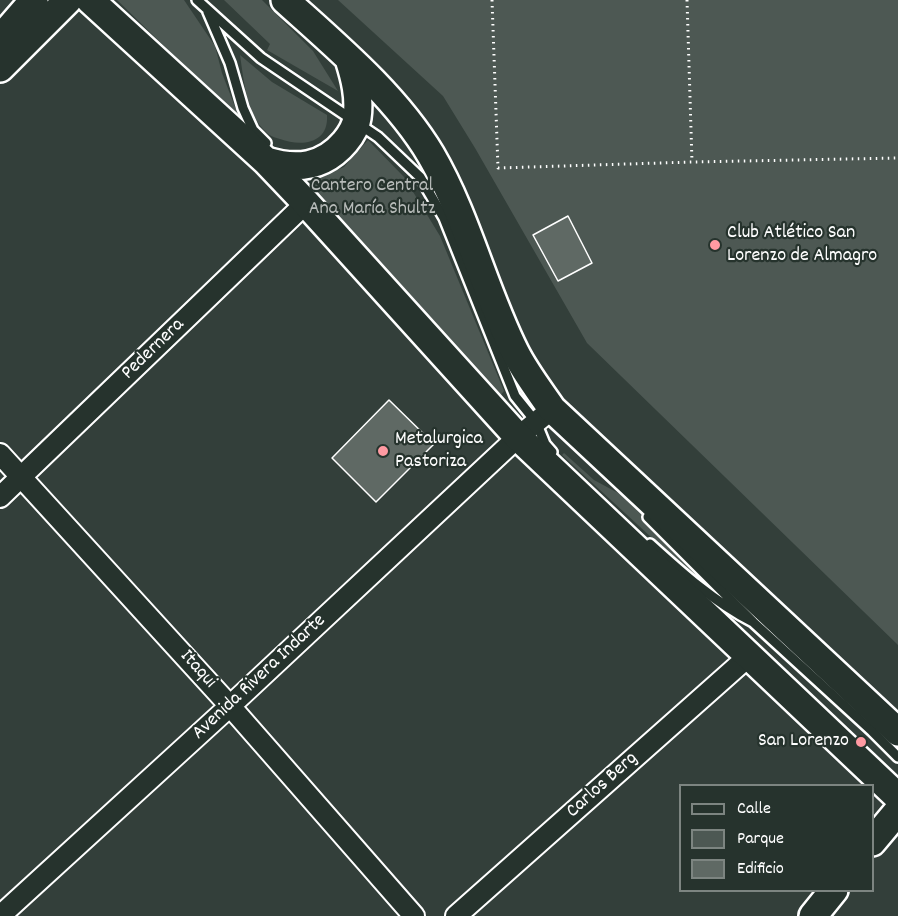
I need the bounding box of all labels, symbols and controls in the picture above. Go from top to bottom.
park label: Cantero Central Ana María Shultz [309,175,435,222]
place label: Club Atlético San Lorenzo de Almagro [727,222,877,269]
marker: Club Atlético San Lorenzo de Almagro [708,238,722,252]
street label: Pedernera [117,314,191,386]
place label: Metalurgica Pastoriza [395,428,483,475]
marker: Metalurgica Pastoriza [376,444,390,458]
street label: Avenida Rivera Indarte [188,610,332,746]
street label: Itaqui [173,646,221,694]
place label: San Lorenzo [758,730,849,754]
marker: San Lorenzo [854,735,868,749]
street label: Carlos Berg [562,748,644,824]
legend [679,784,874,892]
text: Calle [737,797,771,822]
text: Parque [737,827,784,852]
text: Edificio [737,857,784,882]

